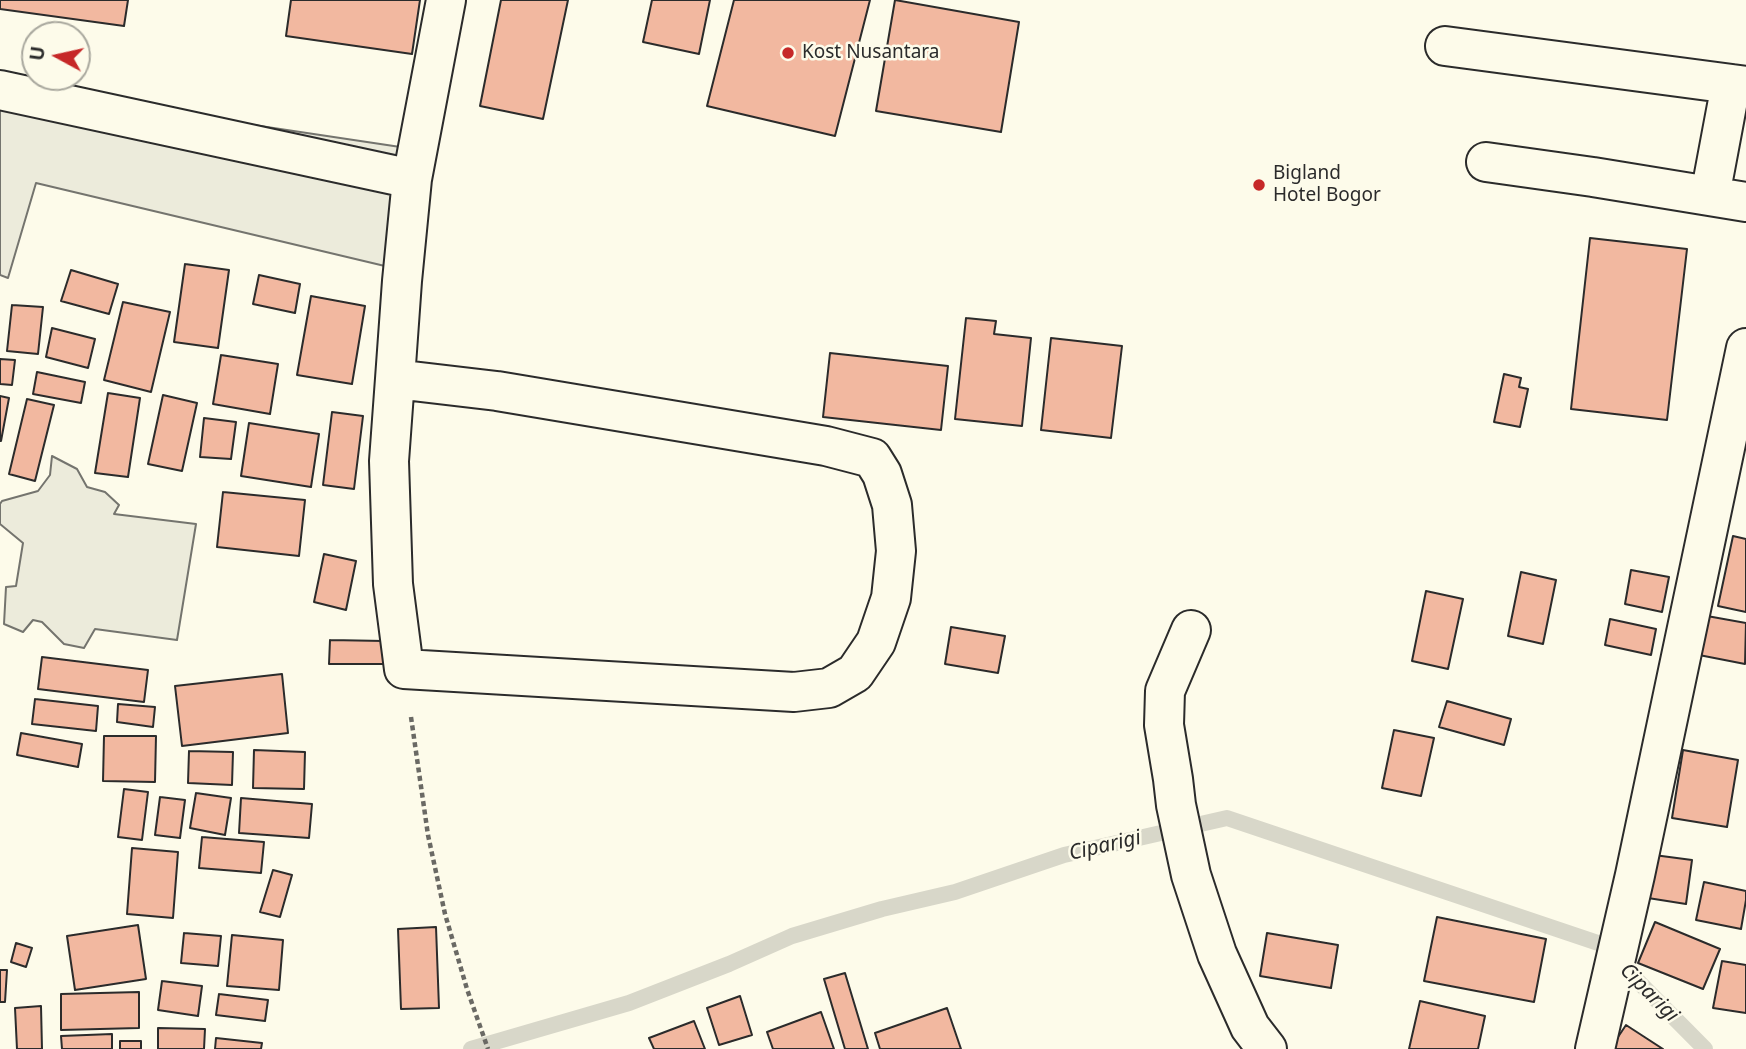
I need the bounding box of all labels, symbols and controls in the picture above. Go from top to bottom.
north arrow [21,21,91,91]
place label: Kost Nusantara [802,42,939,64]
text: U [23,44,51,62]
marker: Kost Nusantara [780,45,796,61]
place label: Bigland Hotel Bogor [1273,163,1381,207]
marker: Bigland Hotel Bogor [1251,177,1267,193]
water label: Ciparigi [1067,825,1143,867]
water label: Ciparigi [1614,958,1684,1028]

